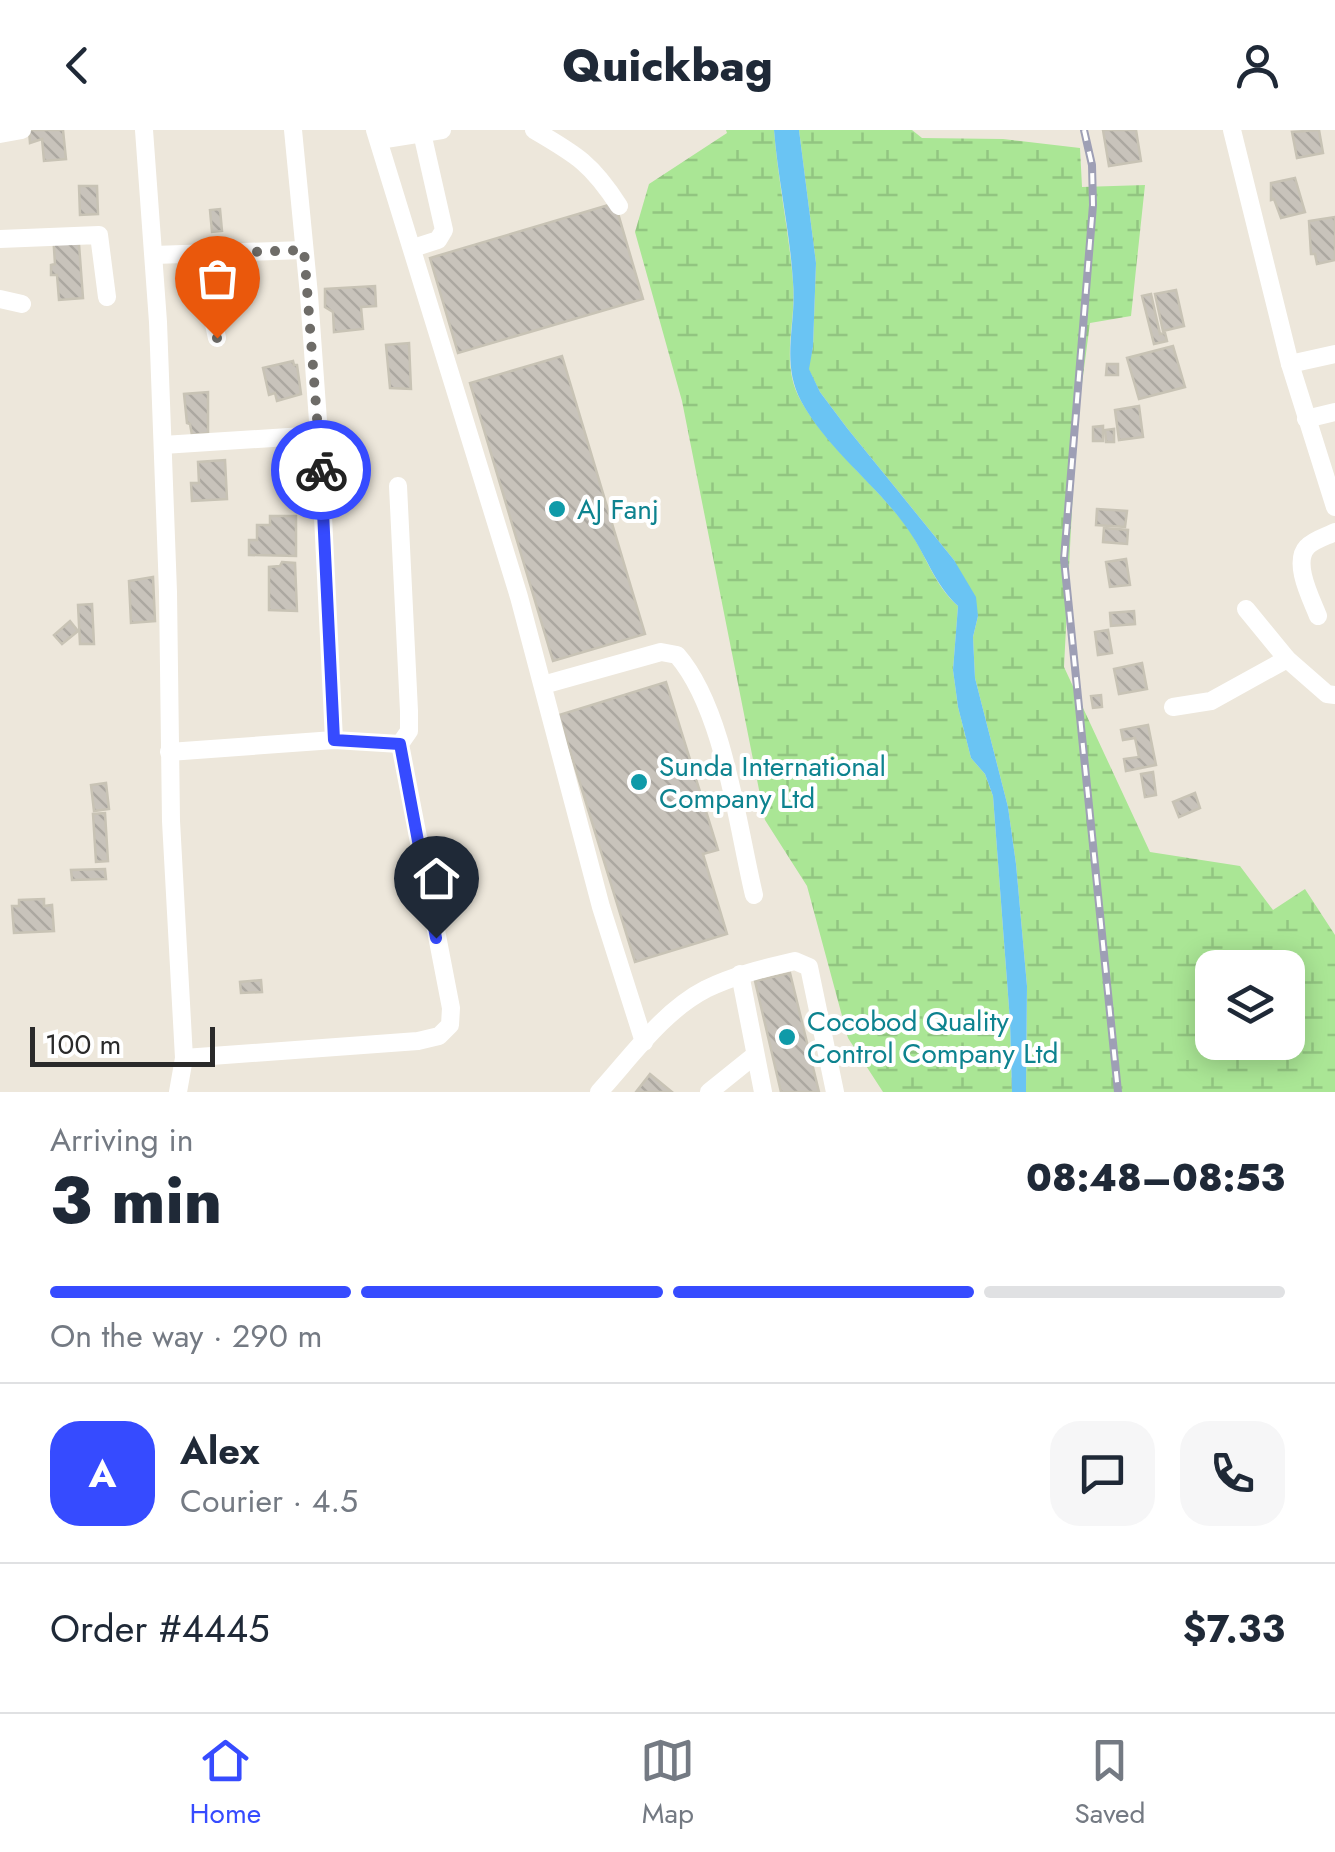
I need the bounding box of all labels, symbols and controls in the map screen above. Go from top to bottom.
text: Quickbag [562,33,773,98]
icon: back [50,38,105,93]
icon: person [1230,38,1285,93]
pin [175,236,260,339]
icon: bag [190,251,245,306]
courier [271,420,371,520]
icon: bike [294,443,349,498]
place label: AJ Fanj [577,489,659,530]
marker: AJ Fanj [546,498,568,520]
place label: Sunda International Company Ltd [659,746,886,819]
marker: Sunda International Company Ltd [628,771,650,793]
pin [394,836,479,939]
icon: home [409,851,464,906]
map controls [1195,950,1305,1060]
button: layers [1195,950,1305,1060]
place label: Cocobod Quality Control Company Ltd [807,1001,1059,1074]
scale bar [30,1022,215,1066]
text: 100 m [45,1024,121,1065]
marker: Cocobod Quality Control Company Ltd [776,1026,798,1048]
text: Arriving in [50,1117,194,1163]
text: 08:48–08:53 [1026,1150,1285,1205]
text: 3 min [50,1153,222,1247]
text: On the way · 290 m [50,1313,323,1359]
button: chat [1050,1421,1155,1526]
button: phone [1180,1421,1285,1526]
text: Alex [180,1423,260,1478]
text: A [89,1446,116,1501]
text: Courier · 4.5 [180,1478,358,1524]
text: Order #4445 [50,1601,270,1656]
text: $7.33 [1183,1601,1285,1656]
tab: Home [190,1733,261,1834]
tab: Map [640,1733,695,1834]
tab: Saved [1074,1733,1145,1834]

